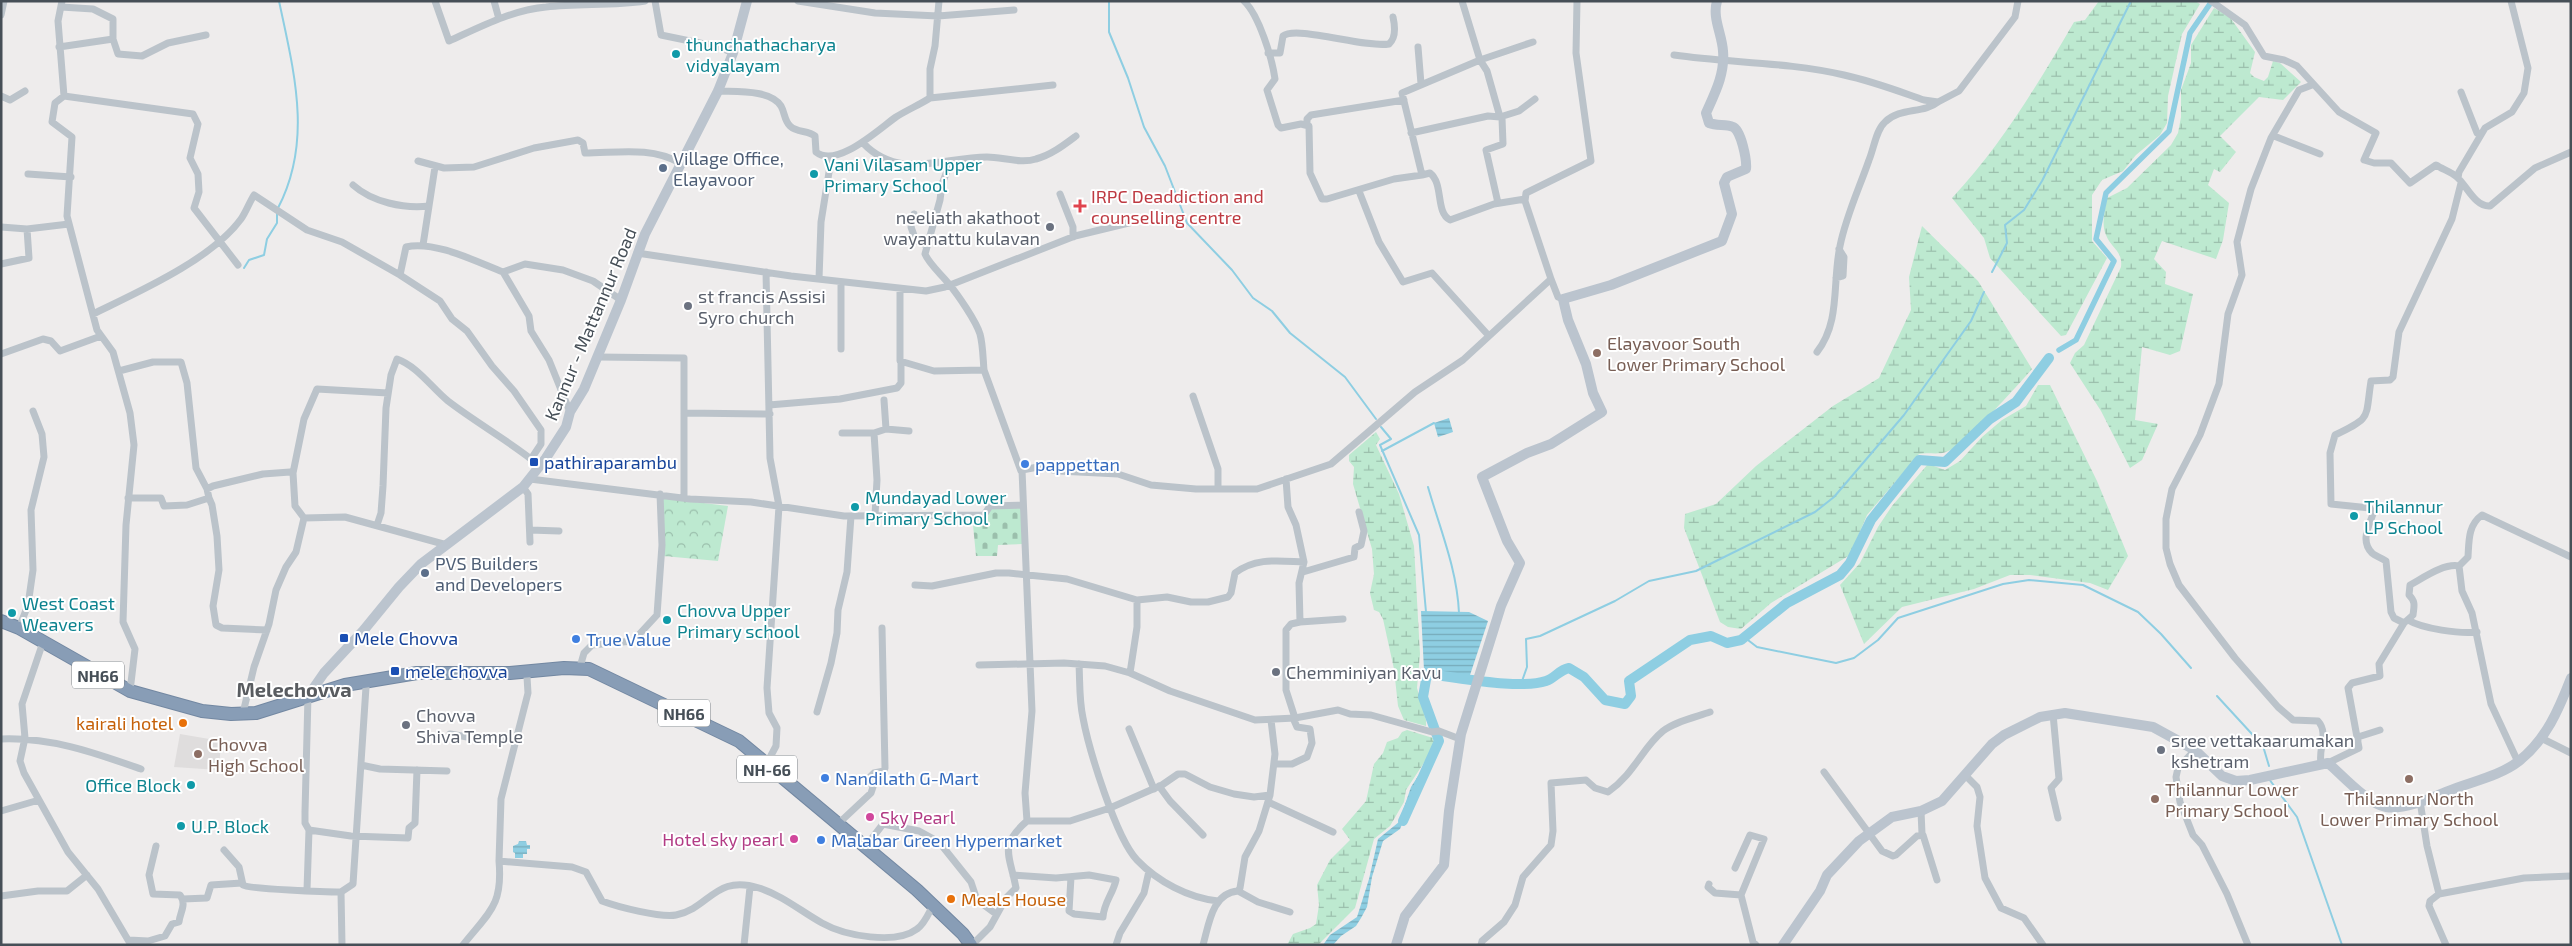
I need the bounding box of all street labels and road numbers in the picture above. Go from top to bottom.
street label: Kannur - Mattannur Road [539,224,641,424]
road number: NH66 [72,662,124,688]
road number: NH66 [658,700,710,726]
road number: NH-66 [737,756,797,782]

